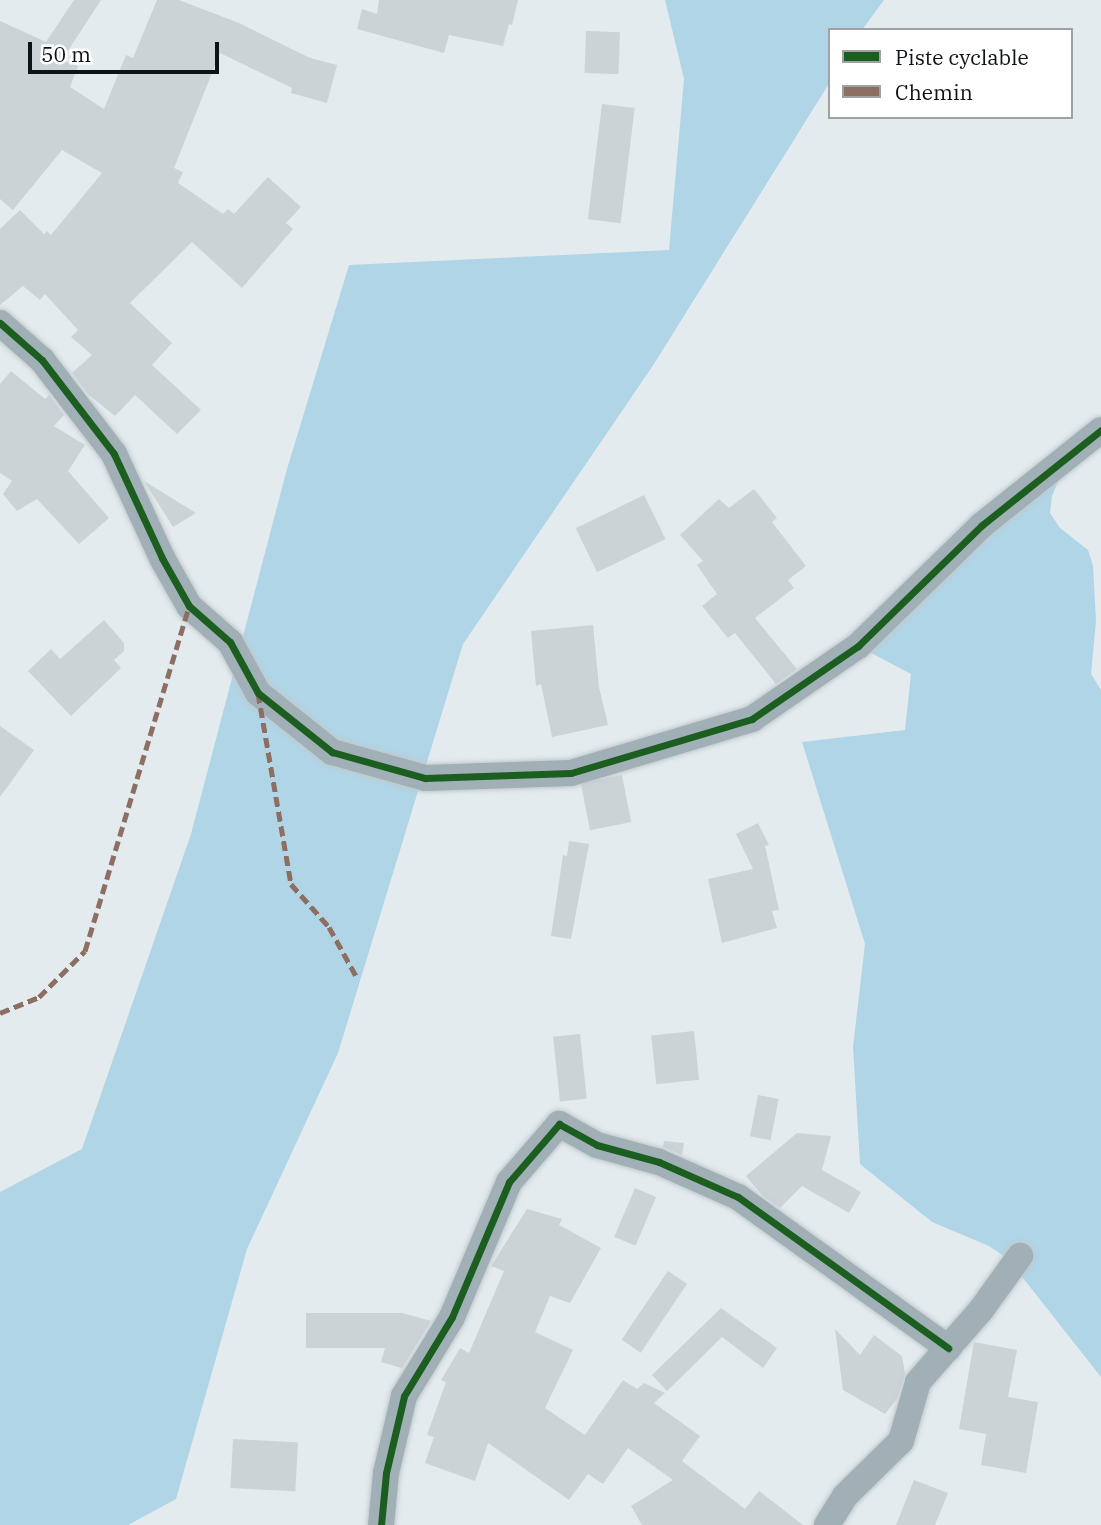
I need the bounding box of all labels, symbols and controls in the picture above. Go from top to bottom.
scale bar [32,28,222,72]
legend [828,28,1073,119]
text: 50 m [41,40,91,68]
text: Piste cyclable [895,43,1029,71]
text: Chemin [895,78,973,106]

